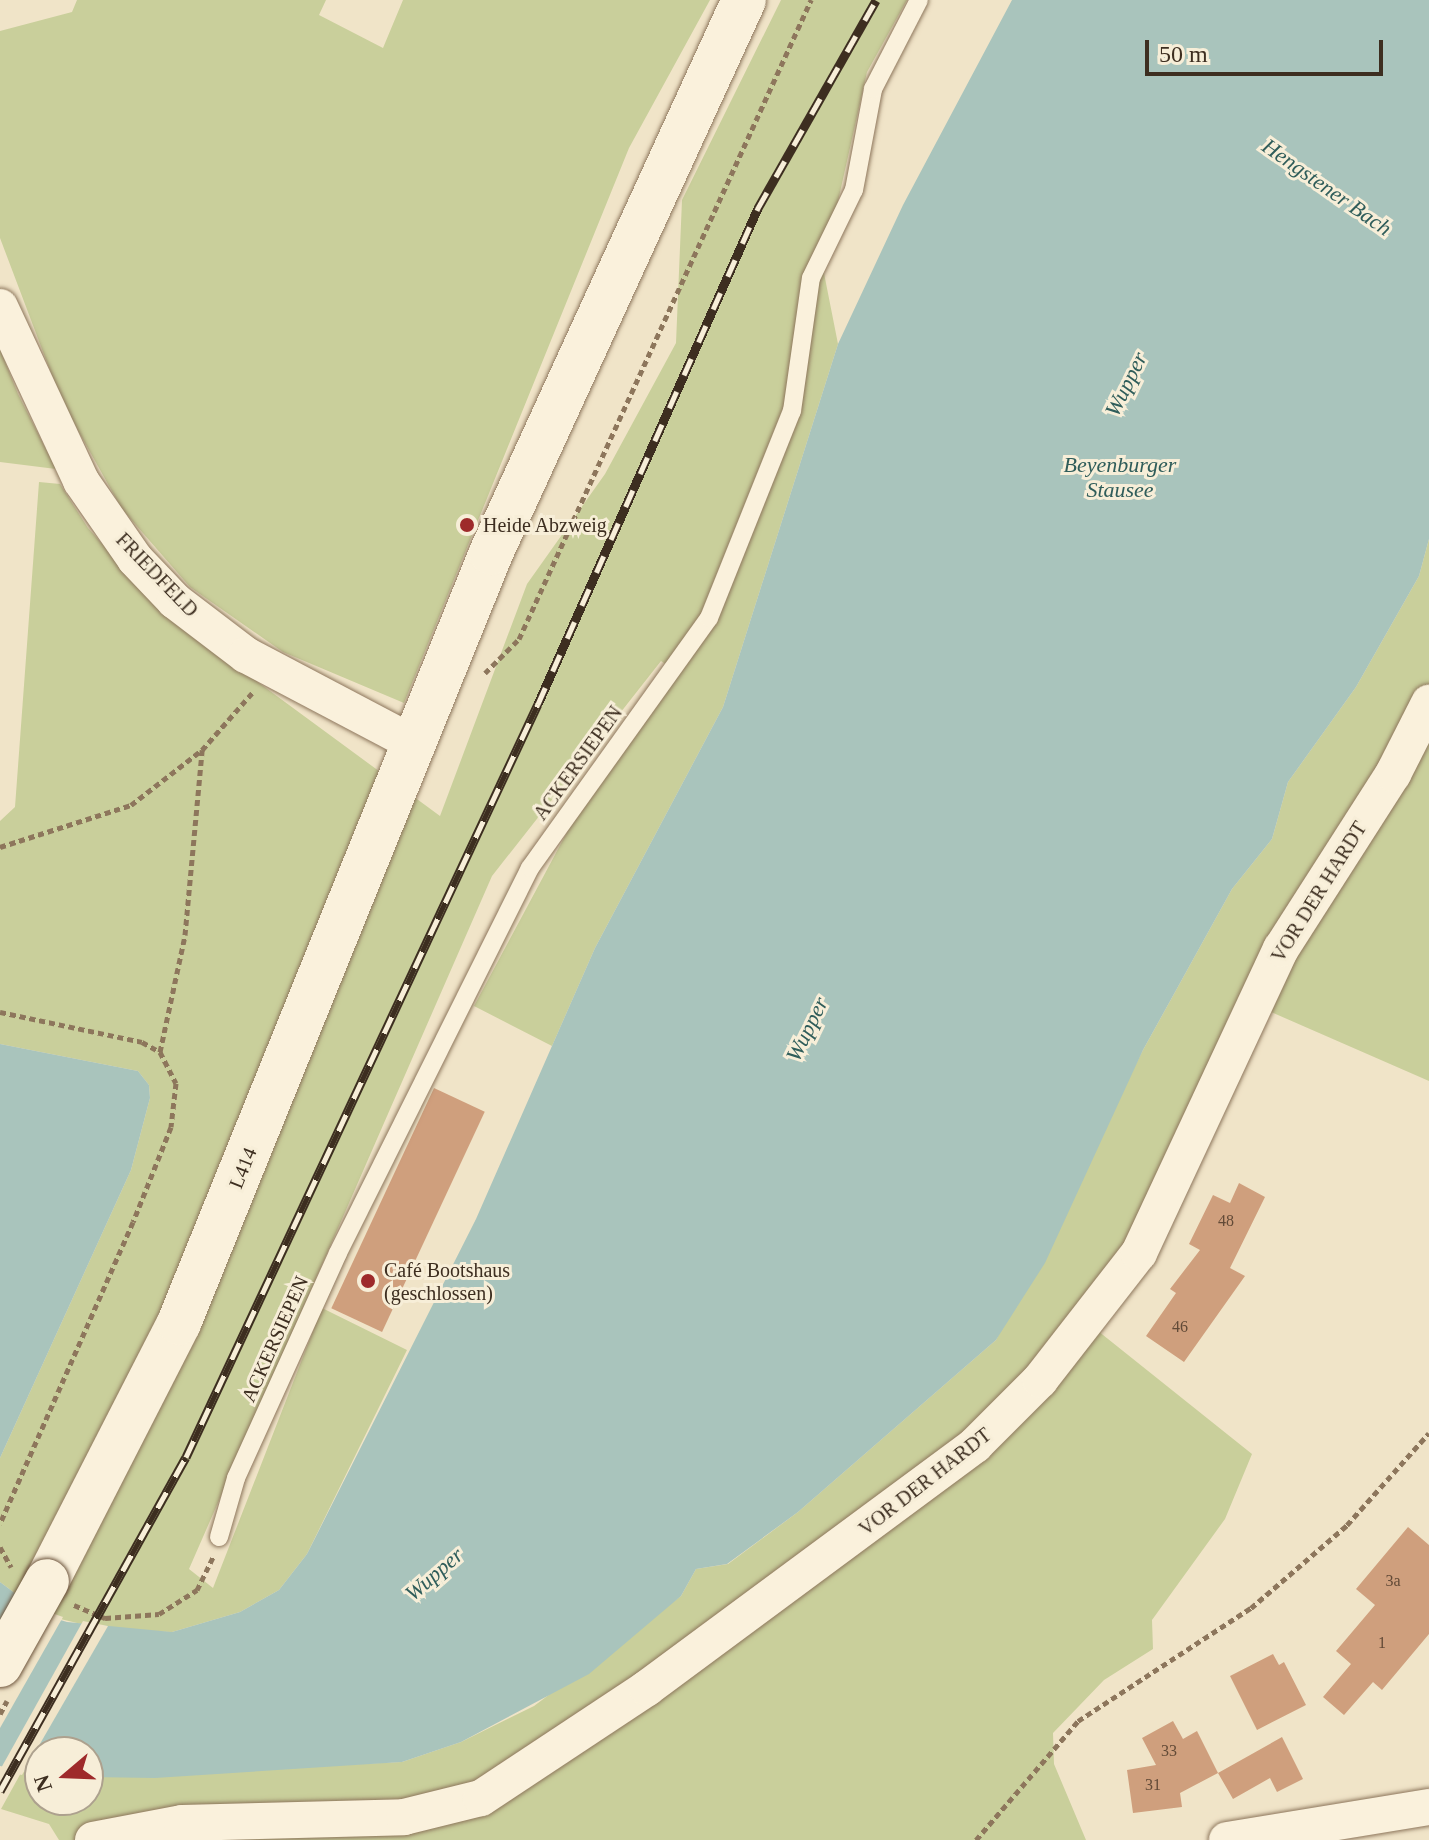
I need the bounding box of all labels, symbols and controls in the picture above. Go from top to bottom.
scale bar [1149,24,1387,74]
text: 50 m [1159,41,1208,67]
water label: Hengstener Bach [1257,133,1397,241]
water label: Wupper [1099,347,1153,421]
water label: Beyenburger Stausee [1064,451,1176,502]
place label: Heide Abzweig [483,513,608,537]
marker: Heide Abzweig [458,516,476,534]
street label: FRIEDFELD [111,528,203,622]
street label: ACKERSIEPEN [528,701,628,825]
street label: VOR DER HARDT [1266,817,1372,967]
water label: Wupper [780,992,834,1066]
street label: L414 [224,1144,262,1192]
house number: 48 [1218,1211,1234,1231]
place label: Café Bootshaus (geschlossen) [384,1258,510,1305]
street label: ACKERSIEPEN [236,1272,314,1406]
marker: Café Bootshaus (geschlossen) [359,1272,377,1290]
house number: 46 [1172,1317,1188,1337]
street label: VOR DER HARDT [854,1423,996,1541]
water label: Wupper [400,1542,468,1606]
house number: 3a [1385,1571,1401,1591]
house number: 1 [1378,1633,1386,1653]
north arrow [24,1736,104,1816]
house number: 33 [1161,1741,1177,1761]
text: N [28,1772,57,1795]
house number: 31 [1145,1775,1161,1795]

